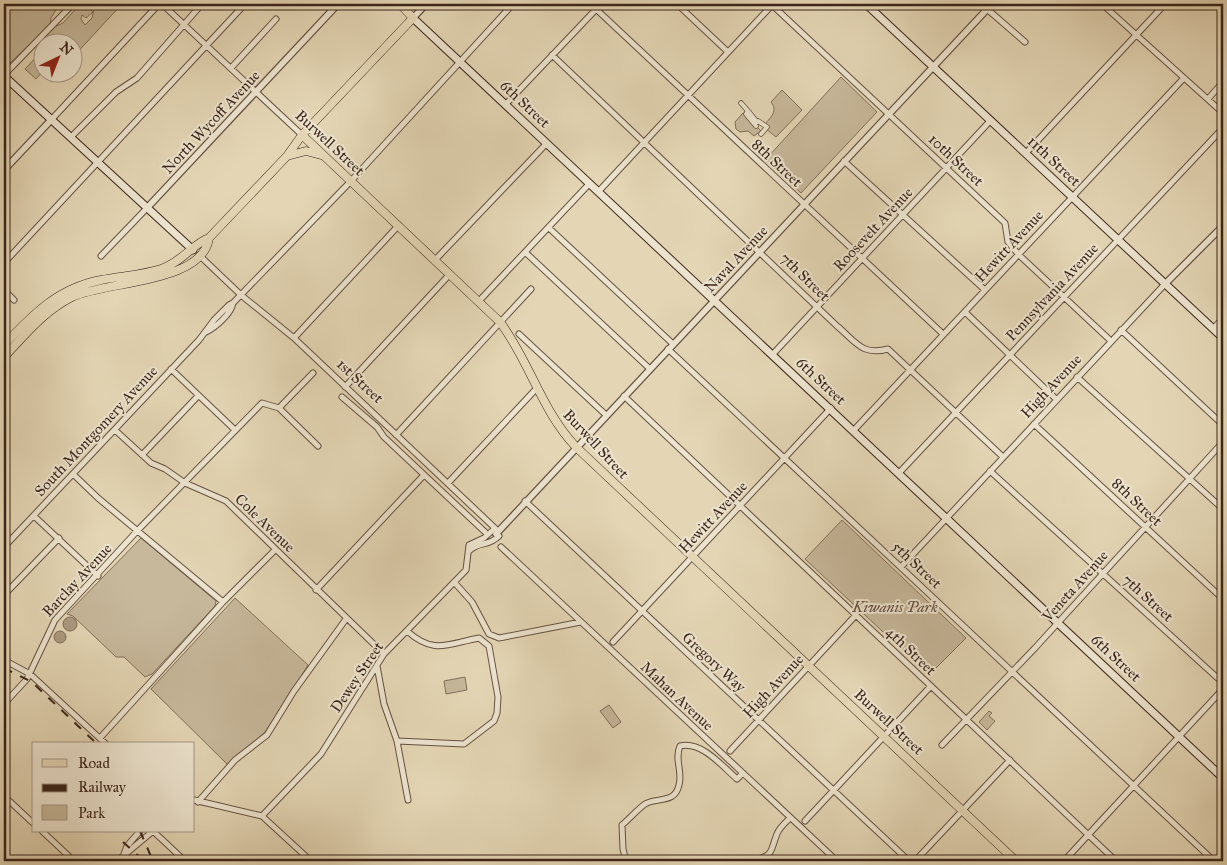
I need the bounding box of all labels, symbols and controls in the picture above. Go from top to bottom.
north arrow [32,32,82,82]
text: N [56,39,77,59]
street label: North Wycoff Avenue [158,67,264,177]
street label: 6th Street [496,76,554,132]
street label: Burwell Street [292,106,369,180]
street label: 10th Street [925,130,988,190]
street label: 11th Street [1024,132,1085,191]
street label: 8th Street [748,135,806,191]
street label: Roosevelt Avenue [829,183,917,275]
street label: Hewitt Avenue [971,206,1047,286]
street label: Naval Avenue [701,222,771,296]
street label: Pennsylvania Avenue [1002,239,1102,345]
street label: 7th Street [776,249,834,306]
street label: High Avenue [1017,350,1085,422]
street label: 6th Street [792,353,850,409]
street label: 1st Street [333,355,388,408]
street label: South Montgomery Avenue [31,362,161,500]
street label: Burwell Street [559,406,633,483]
street label: 8th Street [1108,474,1166,530]
street label: Hewitt Avenue [675,477,751,557]
street label: Cole Avenue [231,490,299,556]
street label: 5th Street [889,538,946,593]
street label: Barclay Avenue [38,540,116,620]
street label: Veneta Avenue [1038,547,1112,626]
street label: 7th Street [1119,571,1178,626]
park label: Kiwanis Park [851,598,938,616]
street label: 4th Street [882,623,940,680]
street label: Gregory Way [679,628,750,697]
street label: 6th Street [1087,630,1145,686]
street label: Dewey Street [327,638,388,716]
street label: High Avenue [739,650,807,722]
street label: Mahan Avenue [637,658,717,734]
street label: Burwell Street [851,685,928,759]
legend [32,742,195,832]
text: Road [78,754,110,772]
text: Railway [78,778,127,796]
text: Park [78,804,105,822]

